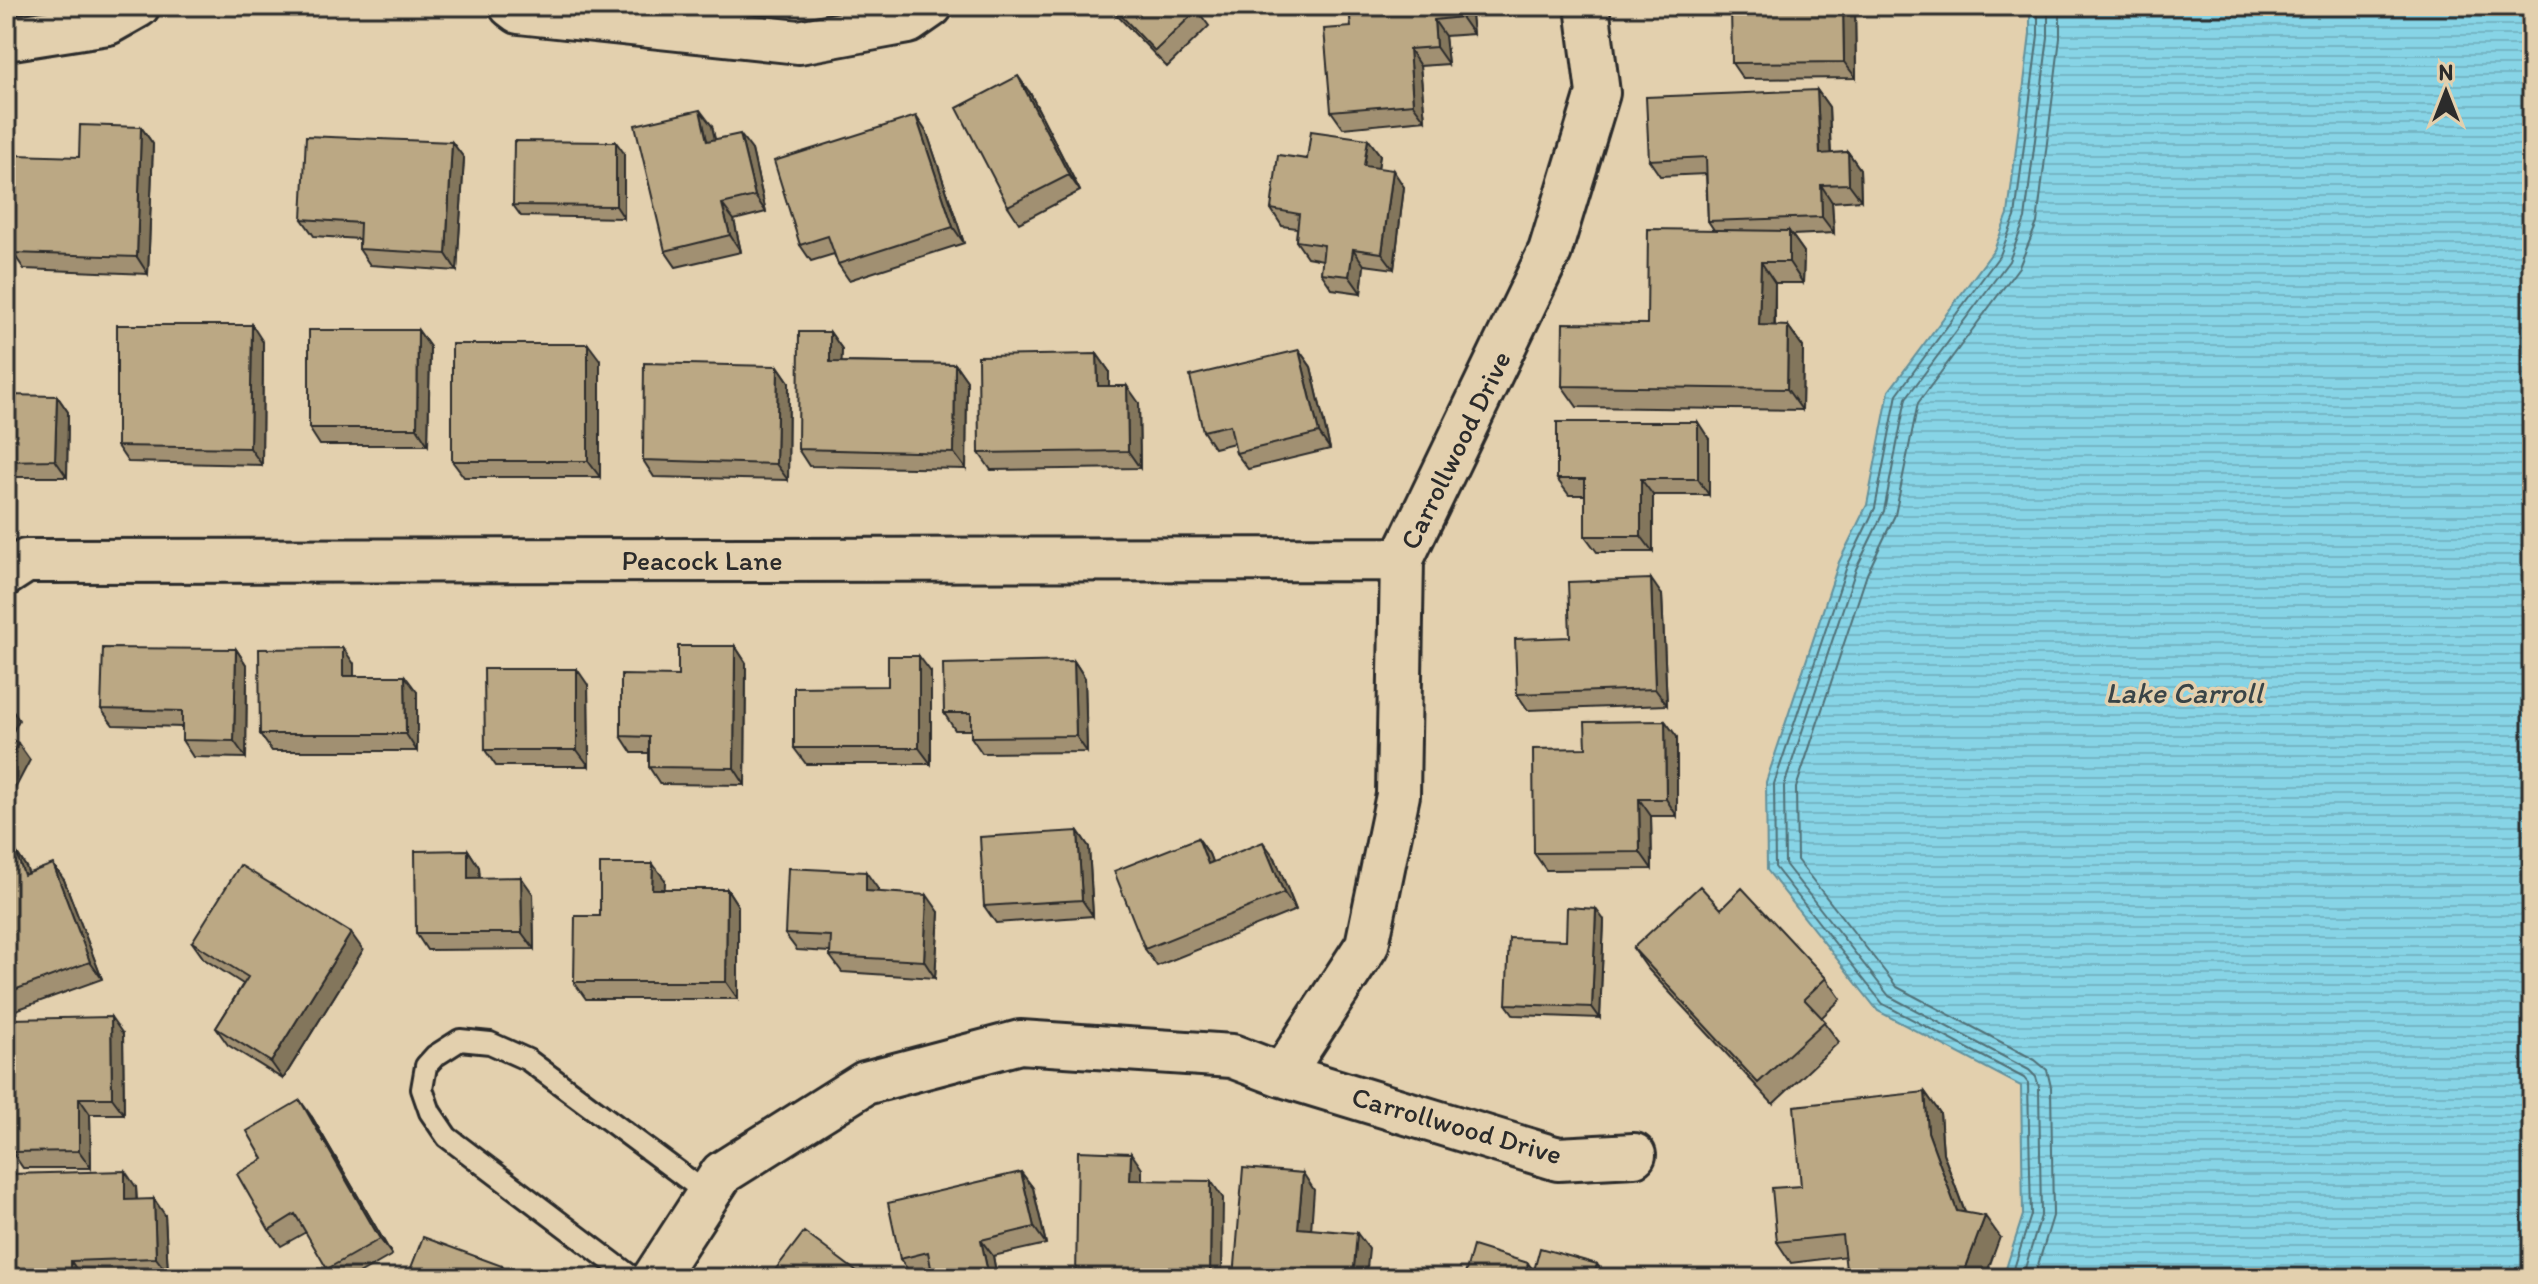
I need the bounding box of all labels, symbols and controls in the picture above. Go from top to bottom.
north arrow [2406,52,2486,132]
text: N [2439,59,2453,86]
street label: Carrollwood Drive [1392,345,1518,555]
street label: Peacock Lane [621,543,783,577]
water label: Lake Carroll [2105,674,2265,711]
street label: Carrollwood Drive [1348,1079,1566,1171]

